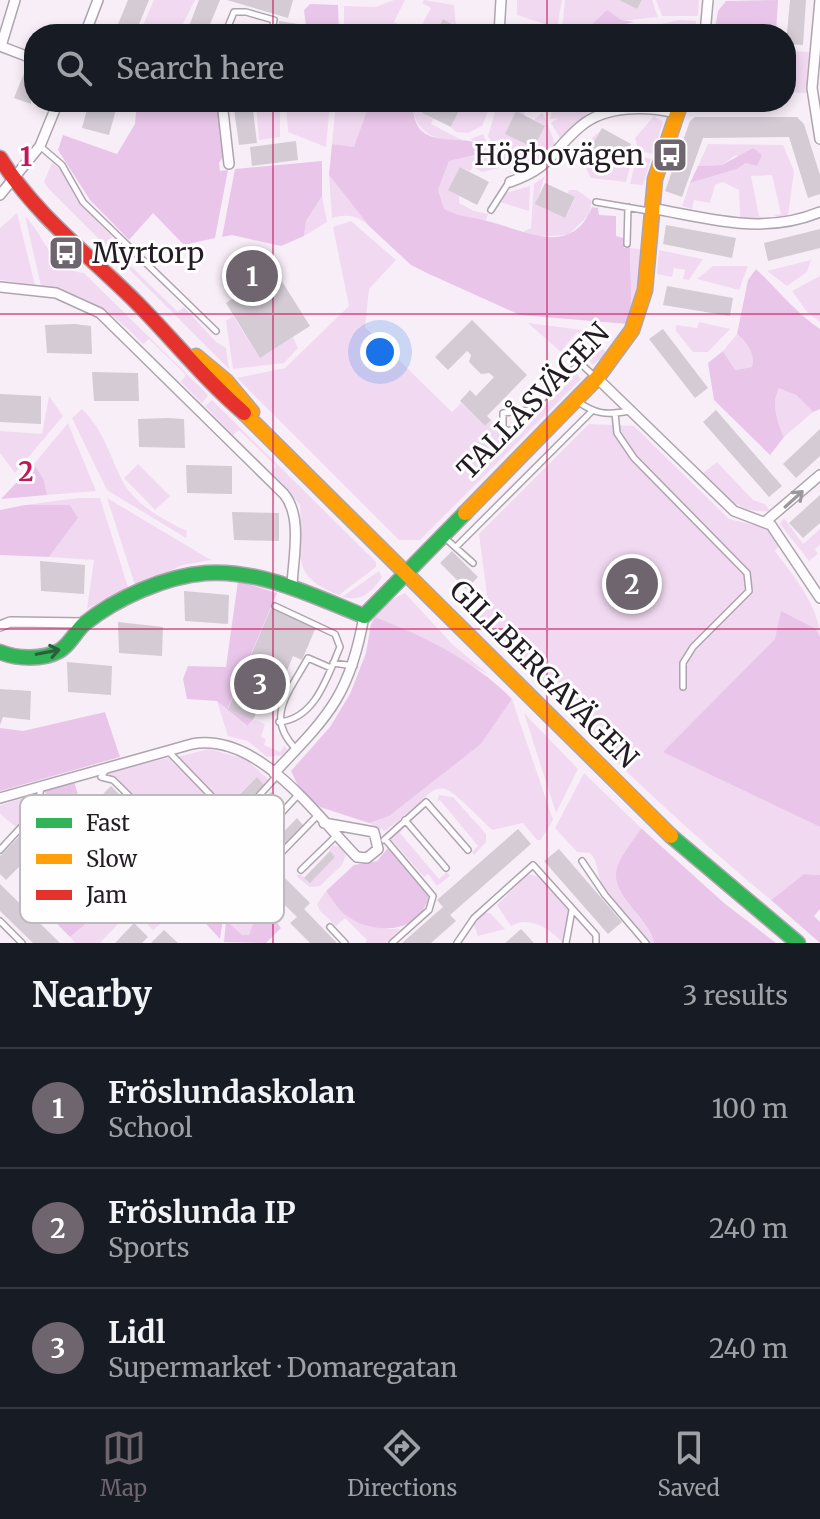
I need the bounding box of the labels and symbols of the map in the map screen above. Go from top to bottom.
bus stop icon: Högbovägen [651,136,689,174]
place label: Högbovägen [474,137,644,173]
text: 1 [20,140,32,173]
bus stop icon: Myrtorp [47,234,85,272]
place label: Myrtorp [92,235,204,271]
pin: 1 [226,246,278,306]
street label: TALLÅSVÄGEN [448,314,617,487]
your location [360,332,400,372]
text: 2 [18,455,34,488]
one-way arrow [783,491,803,509]
pin: 2 [606,554,658,614]
street label: GILLBERGAVÄGEN [442,572,646,776]
one-way arrow [35,644,61,659]
pin: 3 [234,654,286,714]
legend [20,795,284,923]
text: Fast [86,809,130,837]
text: Slow [86,845,137,873]
text: Jam [85,881,127,909]

